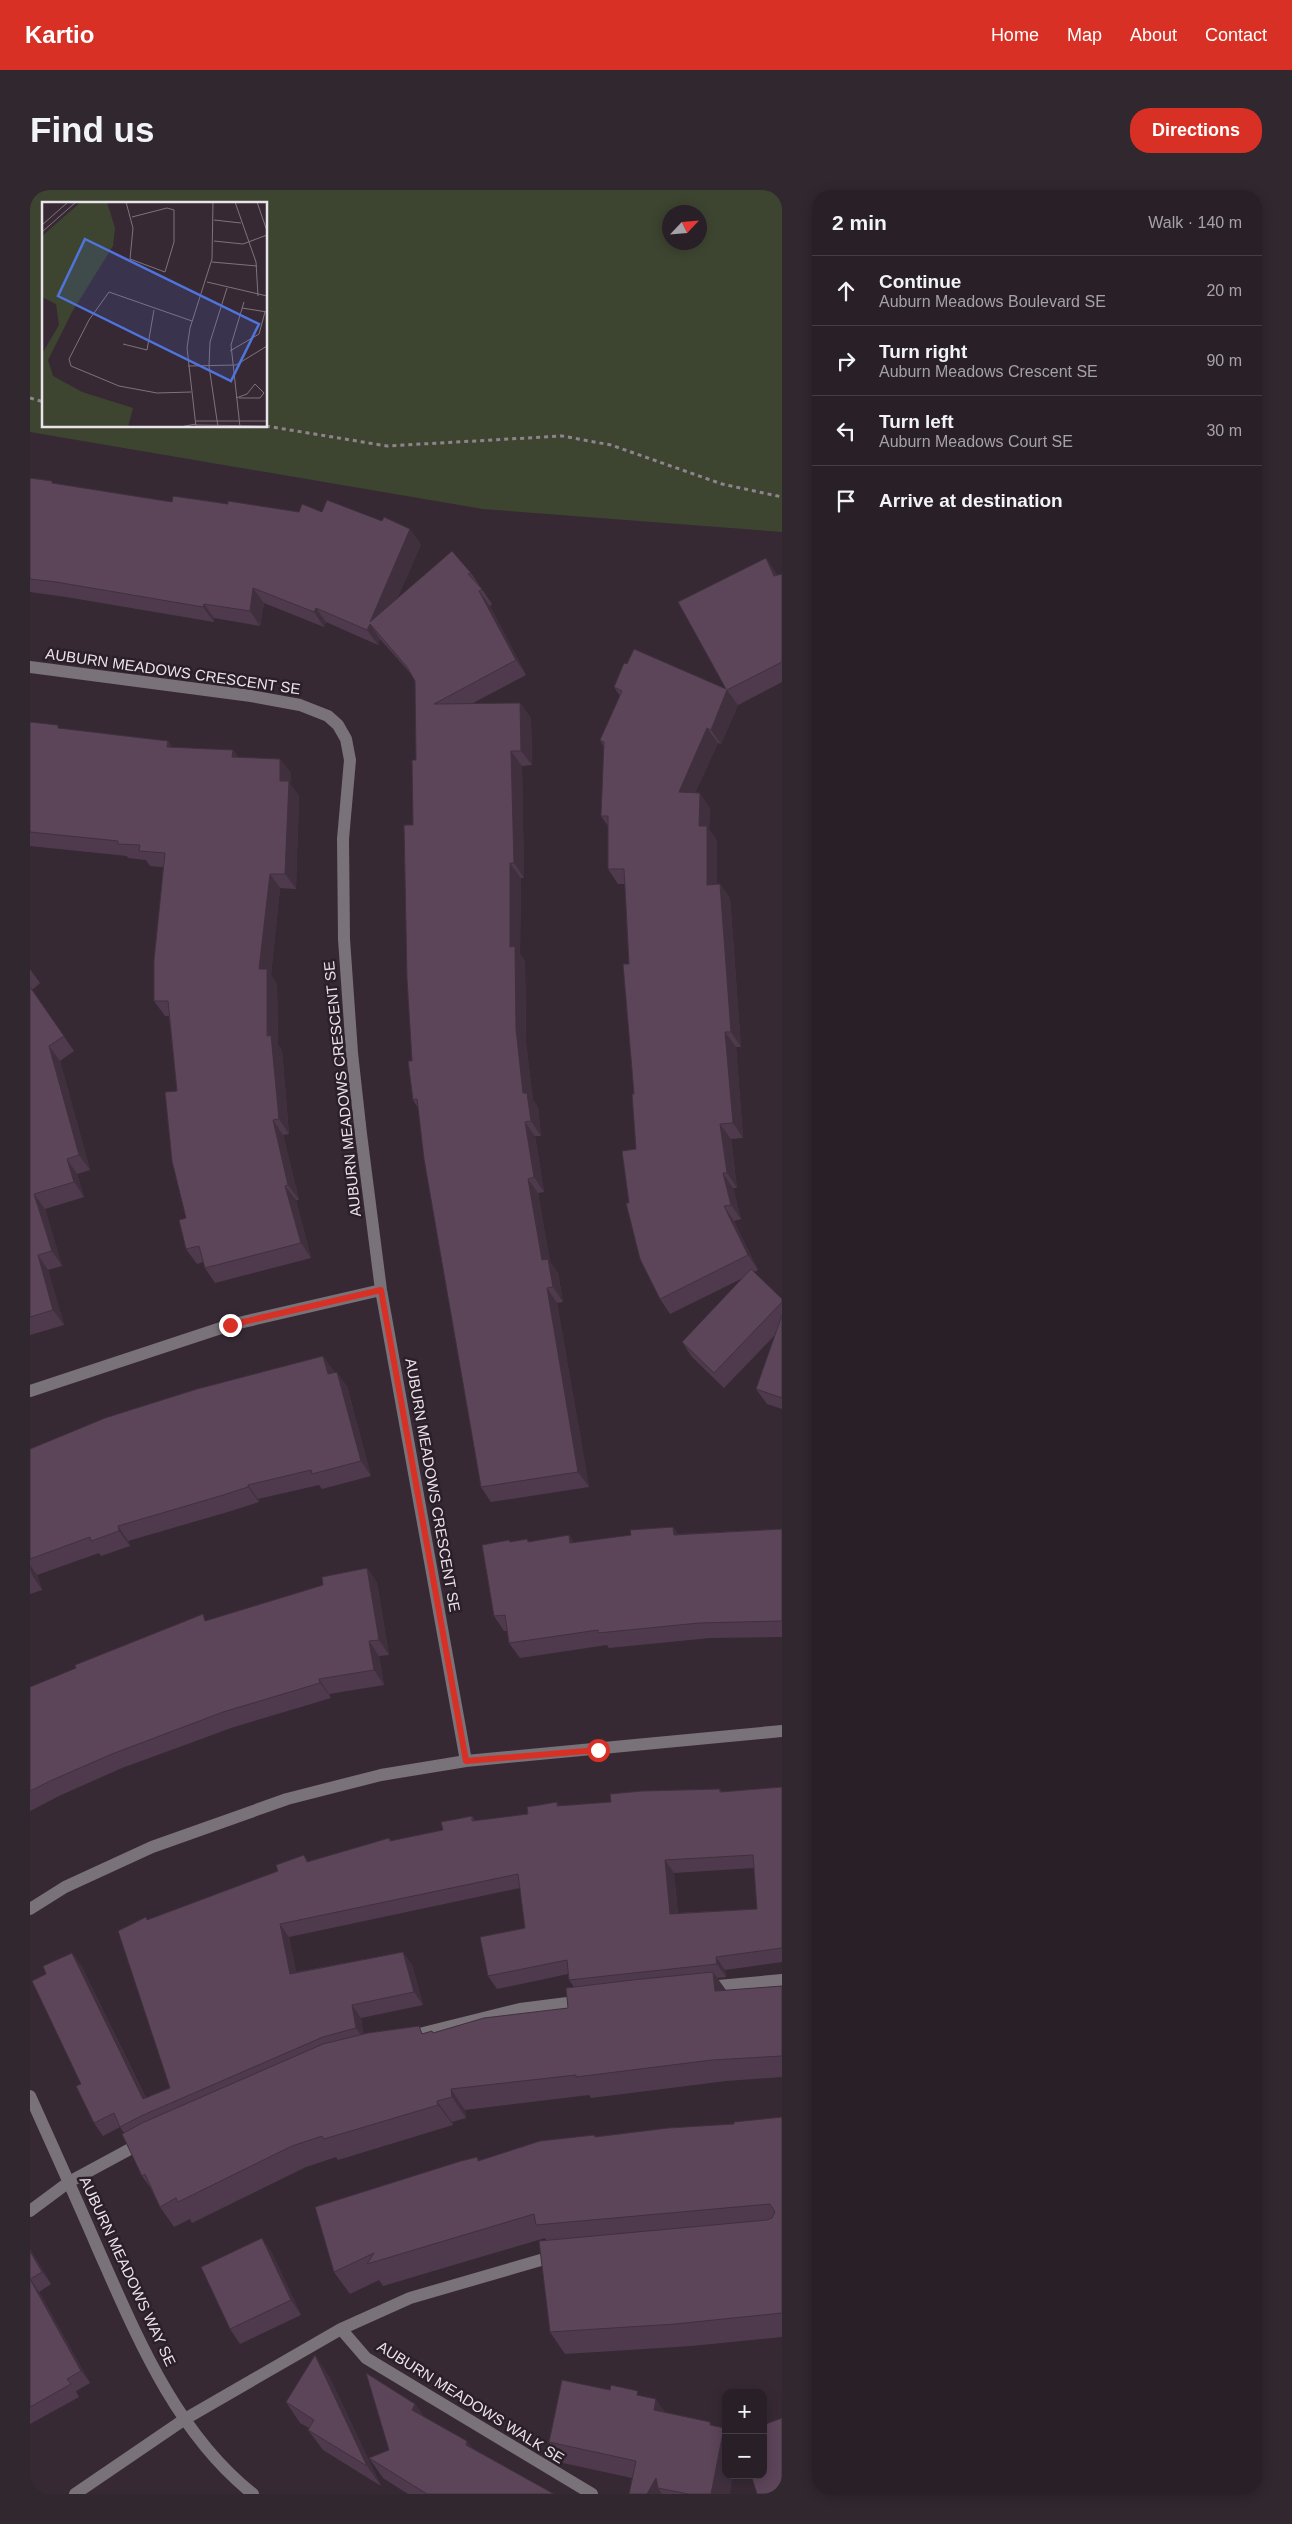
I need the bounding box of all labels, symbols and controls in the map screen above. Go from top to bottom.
text: Kartio [25,21,94,48]
text: Home [991,25,1039,45]
text: Map [1067,25,1102,45]
text: About [1130,25,1177,45]
text: Contact [1205,25,1267,45]
button: Directions [1130,108,1262,153]
text: Find us [30,110,154,149]
inset map [42,202,268,428]
north arrow [662,205,707,250]
text: 2 min [832,211,887,234]
text: Walk · 140 m [1148,214,1242,231]
text: Continue [879,271,961,292]
icon: ahead [832,277,860,305]
text: 20 m [1206,282,1242,299]
text: Auburn Meadows Boulevard SE [879,293,1106,310]
text: Turn right [879,341,967,362]
icon: right [832,347,860,375]
text: 90 m [1206,352,1242,369]
text: Auburn Meadows Crescent SE [879,363,1098,380]
text: Turn left [879,411,954,432]
icon: left [832,417,860,445]
text: 30 m [1206,422,1242,439]
text: Auburn Meadows Court SE [879,433,1073,450]
icon: arrive [832,487,860,515]
text: Arrive at destination [879,490,1063,511]
street label: AUBURN MEADOWS CRESCENT SE [44,645,302,697]
street label: AUBURN MEADOWS CRESCENT SE [320,960,364,1218]
route end [219,1314,242,1337]
street label: AUBURN MEADOWS CRESCENT SE [402,1357,464,1613]
route start [587,1739,610,1762]
street label: AUBURN MEADOWS WAY SE [77,2173,179,2369]
street label: AUBURN MEADOWS WALK SE [374,2337,568,2467]
map controls [722,2389,767,2479]
button: + [722,2389,767,2434]
button: − [722,2434,767,2479]

